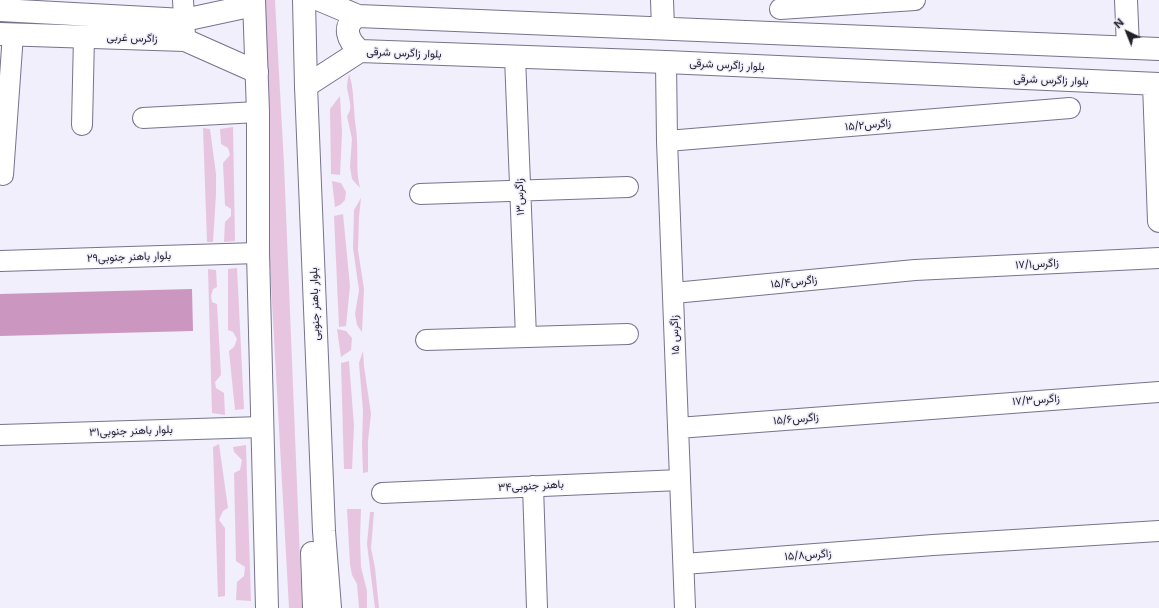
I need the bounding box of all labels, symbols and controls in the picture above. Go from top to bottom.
north arrow [1107,12,1147,52]
text: N [1111,15,1127,31]
street label: زاگرس غربی [106,31,158,45]
street label: بلوار زاگرس شرقی [366,45,442,61]
street label: بلوار زاگرس شرقی [689,56,765,74]
street label: بلوار زاگرس شرقی [1013,72,1089,88]
street label: زاگرس۱۵/۲ [844,116,892,134]
street label: زاگرس۱۳ [513,178,527,216]
street label: بلوار باهنر جنوبی۲۹ [87,249,171,265]
street label: زاگرس۱۷/۱ [1015,256,1059,272]
street label: بلوار باهنر جنوبی [307,267,323,341]
street label: زاگرس۱۵/۴ [770,273,818,291]
street label: زاگرس ۱۵ [668,315,682,355]
street label: زاگرس۱۷/۳ [1012,392,1060,408]
street label: زاگرس۱۵/۶ [773,410,819,428]
street label: بلوار باهنر جنوبی۳۱ [89,423,173,439]
street label: باهنر جنوبی۳۴ [498,478,564,494]
street label: زاگرس۱۵/۸ [784,547,832,563]

